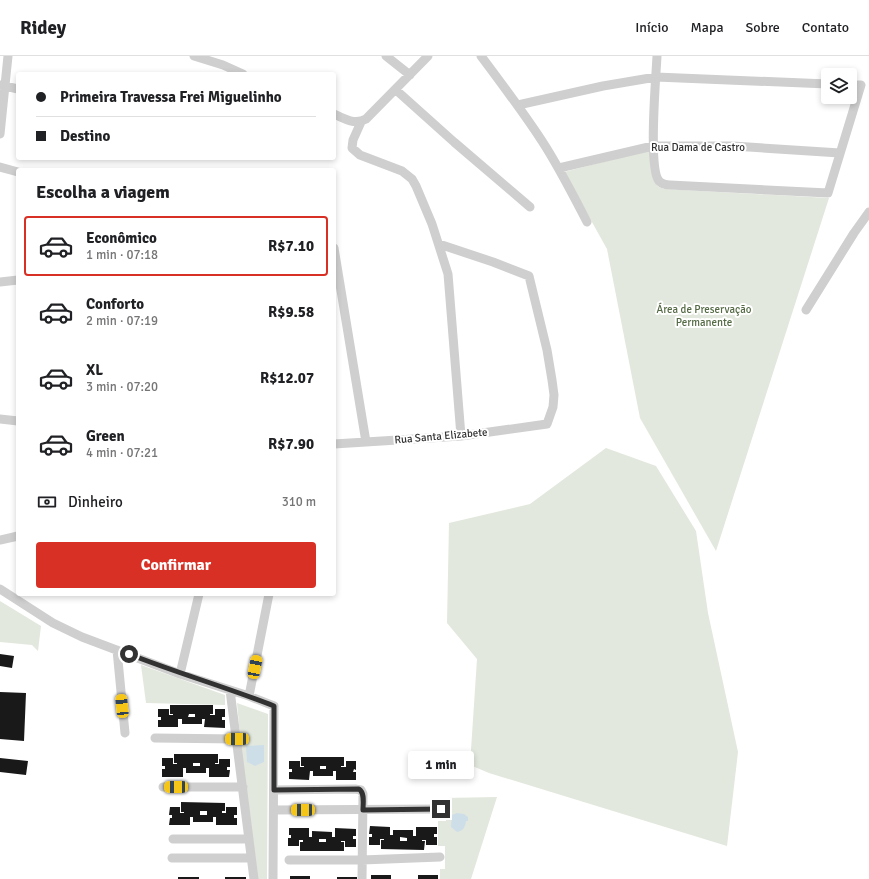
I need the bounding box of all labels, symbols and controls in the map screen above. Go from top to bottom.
text: Ridey [20,16,66,40]
text: Início [635,19,669,36]
text: Mapa [691,19,723,36]
text: Sobre [745,19,780,36]
text: Contato [802,19,849,36]
map controls [821,68,857,104]
button: layers [821,68,857,104]
text: Primeira Travessa Frei Miguelinho [60,88,282,106]
text: Destino [60,127,110,145]
street label: Rua Dama de Castro [651,141,745,154]
text: Escolha a viagem [36,181,170,203]
icon: car [38,228,74,264]
text: Econômico [86,229,157,247]
text: R$7.10 [268,237,314,255]
text: 1 min · 07:18 [86,247,158,263]
icon: car [38,294,74,330]
text: Conforto [86,295,144,313]
park label: Área de Preservação Permanente [657,302,752,329]
text: R$9.58 [268,303,314,321]
text: 2 min · 07:19 [86,313,158,329]
icon: car [38,360,74,396]
text: XL [86,361,103,379]
text: R$12.07 [260,369,314,387]
text: 3 min · 07:20 [86,379,158,395]
street label: Rua Santa Elizabete [394,425,488,447]
icon: car [38,426,74,462]
text: Green [86,427,125,445]
text: R$7.90 [268,435,314,453]
text: 4 min · 07:21 [86,445,158,461]
icon: cash [36,491,58,513]
text: Dinheiro [68,493,123,511]
text: 310 m [282,494,316,510]
button: Confirmar [36,542,316,588]
route start [120,645,138,663]
car [247,654,263,680]
car [115,693,129,719]
car [225,733,249,745]
callout: 1 min [408,751,474,779]
text: 1 min [425,757,457,773]
car [164,781,188,793]
route end [432,800,450,818]
car [291,804,315,816]

